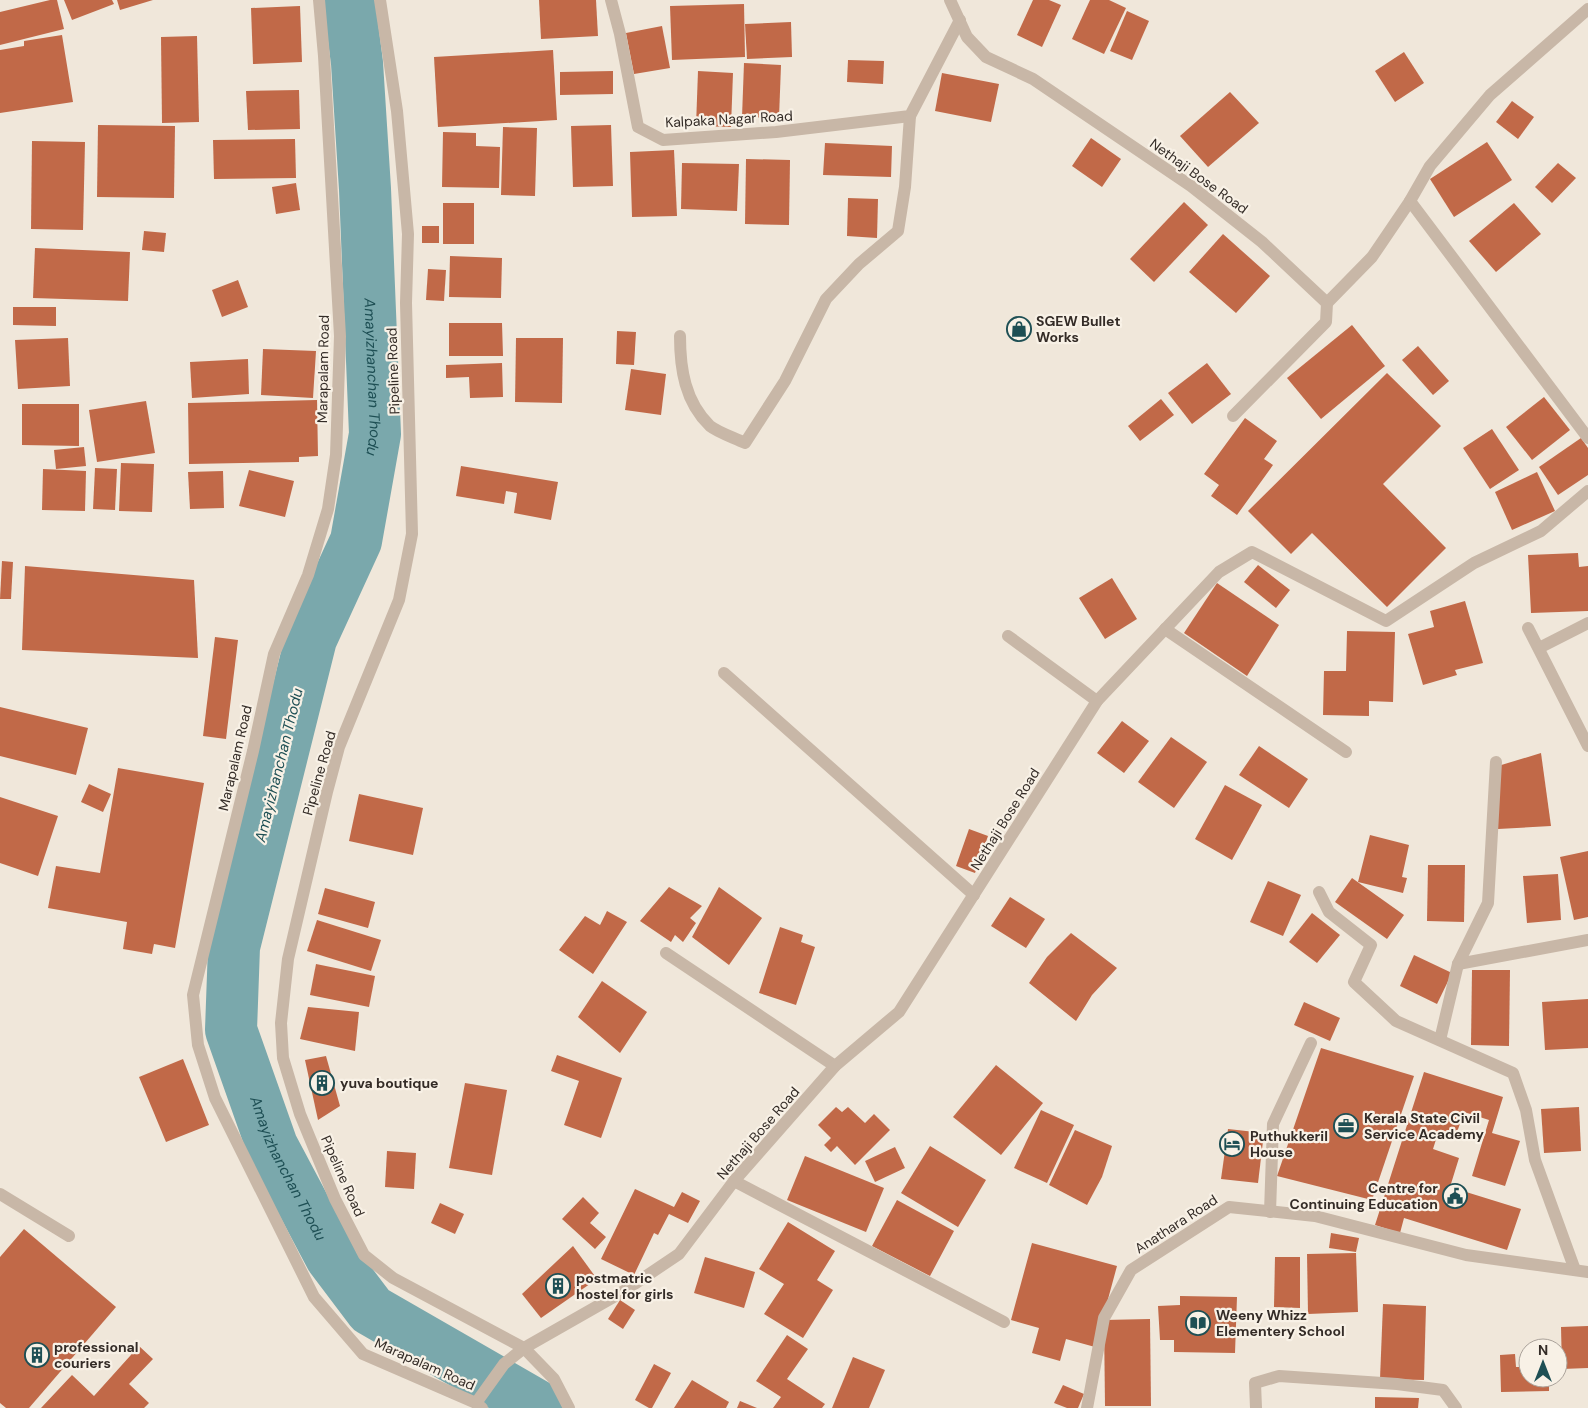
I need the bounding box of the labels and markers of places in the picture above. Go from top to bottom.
place label: SGEW Bullet Works [1036,312,1120,346]
shop icon: SGEW Bullet Works [1006,316,1032,342]
building icon: yuva boutique [309,1070,335,1096]
place label: yuva boutique [340,1074,439,1092]
place label: Kerala State Civil Service Academy [1364,1109,1484,1143]
office icon: Kerala State Civil Service Academy [1333,1113,1359,1139]
place label: Puthukkeril House [1250,1127,1328,1161]
hotel icon: Puthukkeril House [1219,1131,1245,1157]
place label: Centre for Continuing Education [1290,1179,1438,1213]
public building icon: Centre for Continuing Education [1442,1183,1468,1209]
place label: postmatric hostel for girls [576,1269,673,1303]
building icon: postmatric hostel for girls [545,1273,571,1299]
place label: Weeny Whizz Elementery School [1216,1306,1345,1340]
library icon: Weeny Whizz Elementery School [1185,1310,1211,1336]
place label: professional couriers [54,1338,139,1372]
building icon: professional couriers [24,1342,50,1368]

